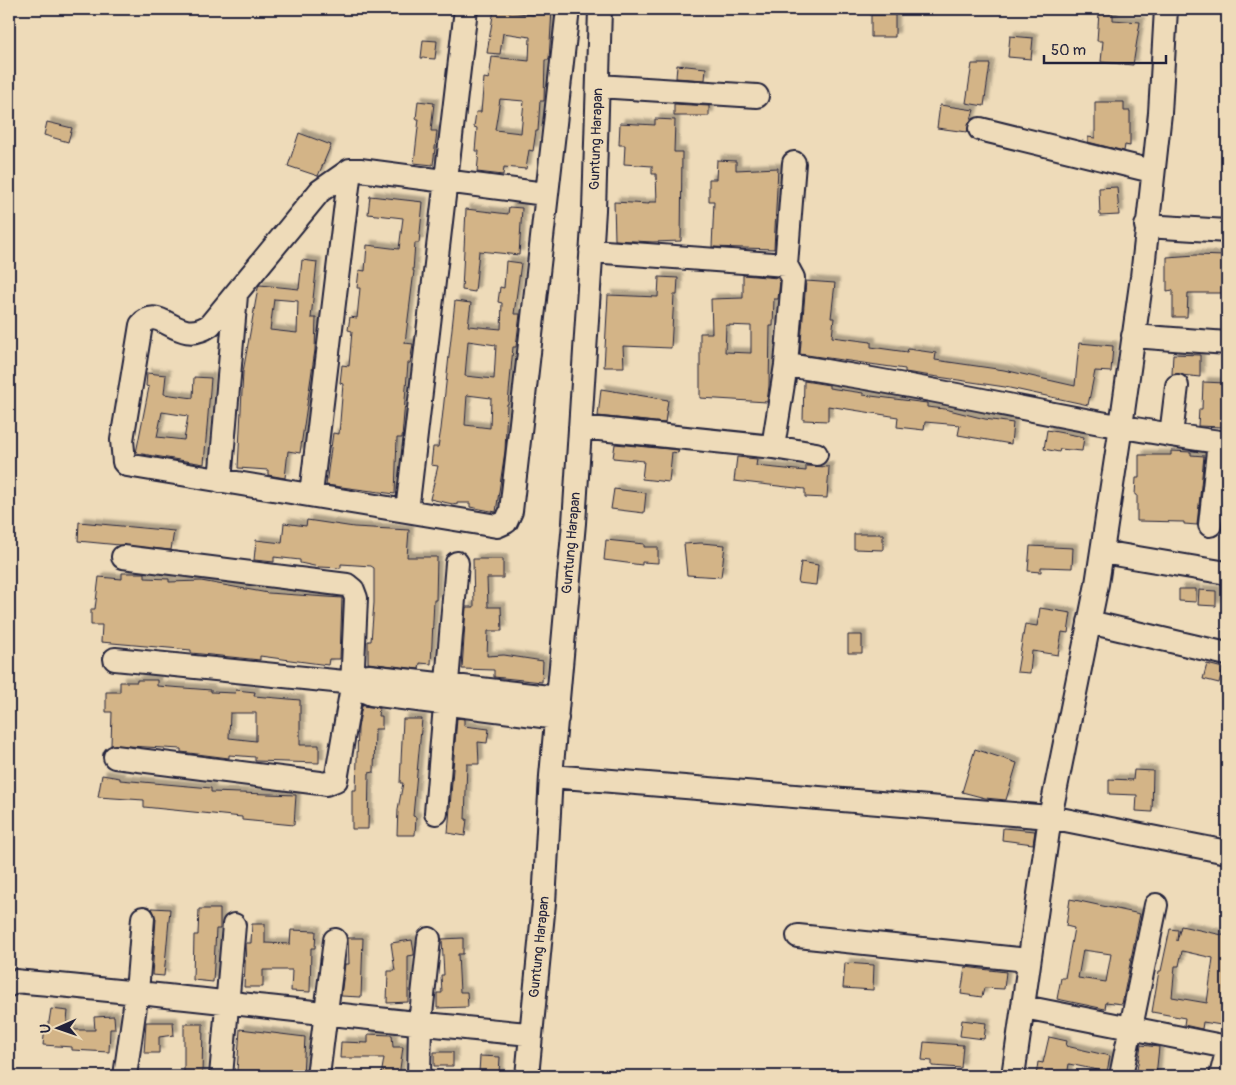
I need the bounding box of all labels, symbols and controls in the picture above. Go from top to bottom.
scale bar [1044,32,1166,64]
text: 50 m [1051,41,1086,60]
street label: Guntung Harapan [586,88,606,190]
street label: Guntung Harapan [558,491,584,595]
street label: Guntung Harapan [525,895,553,999]
north arrow [32,1002,82,1052]
text: U [37,1024,54,1033]

